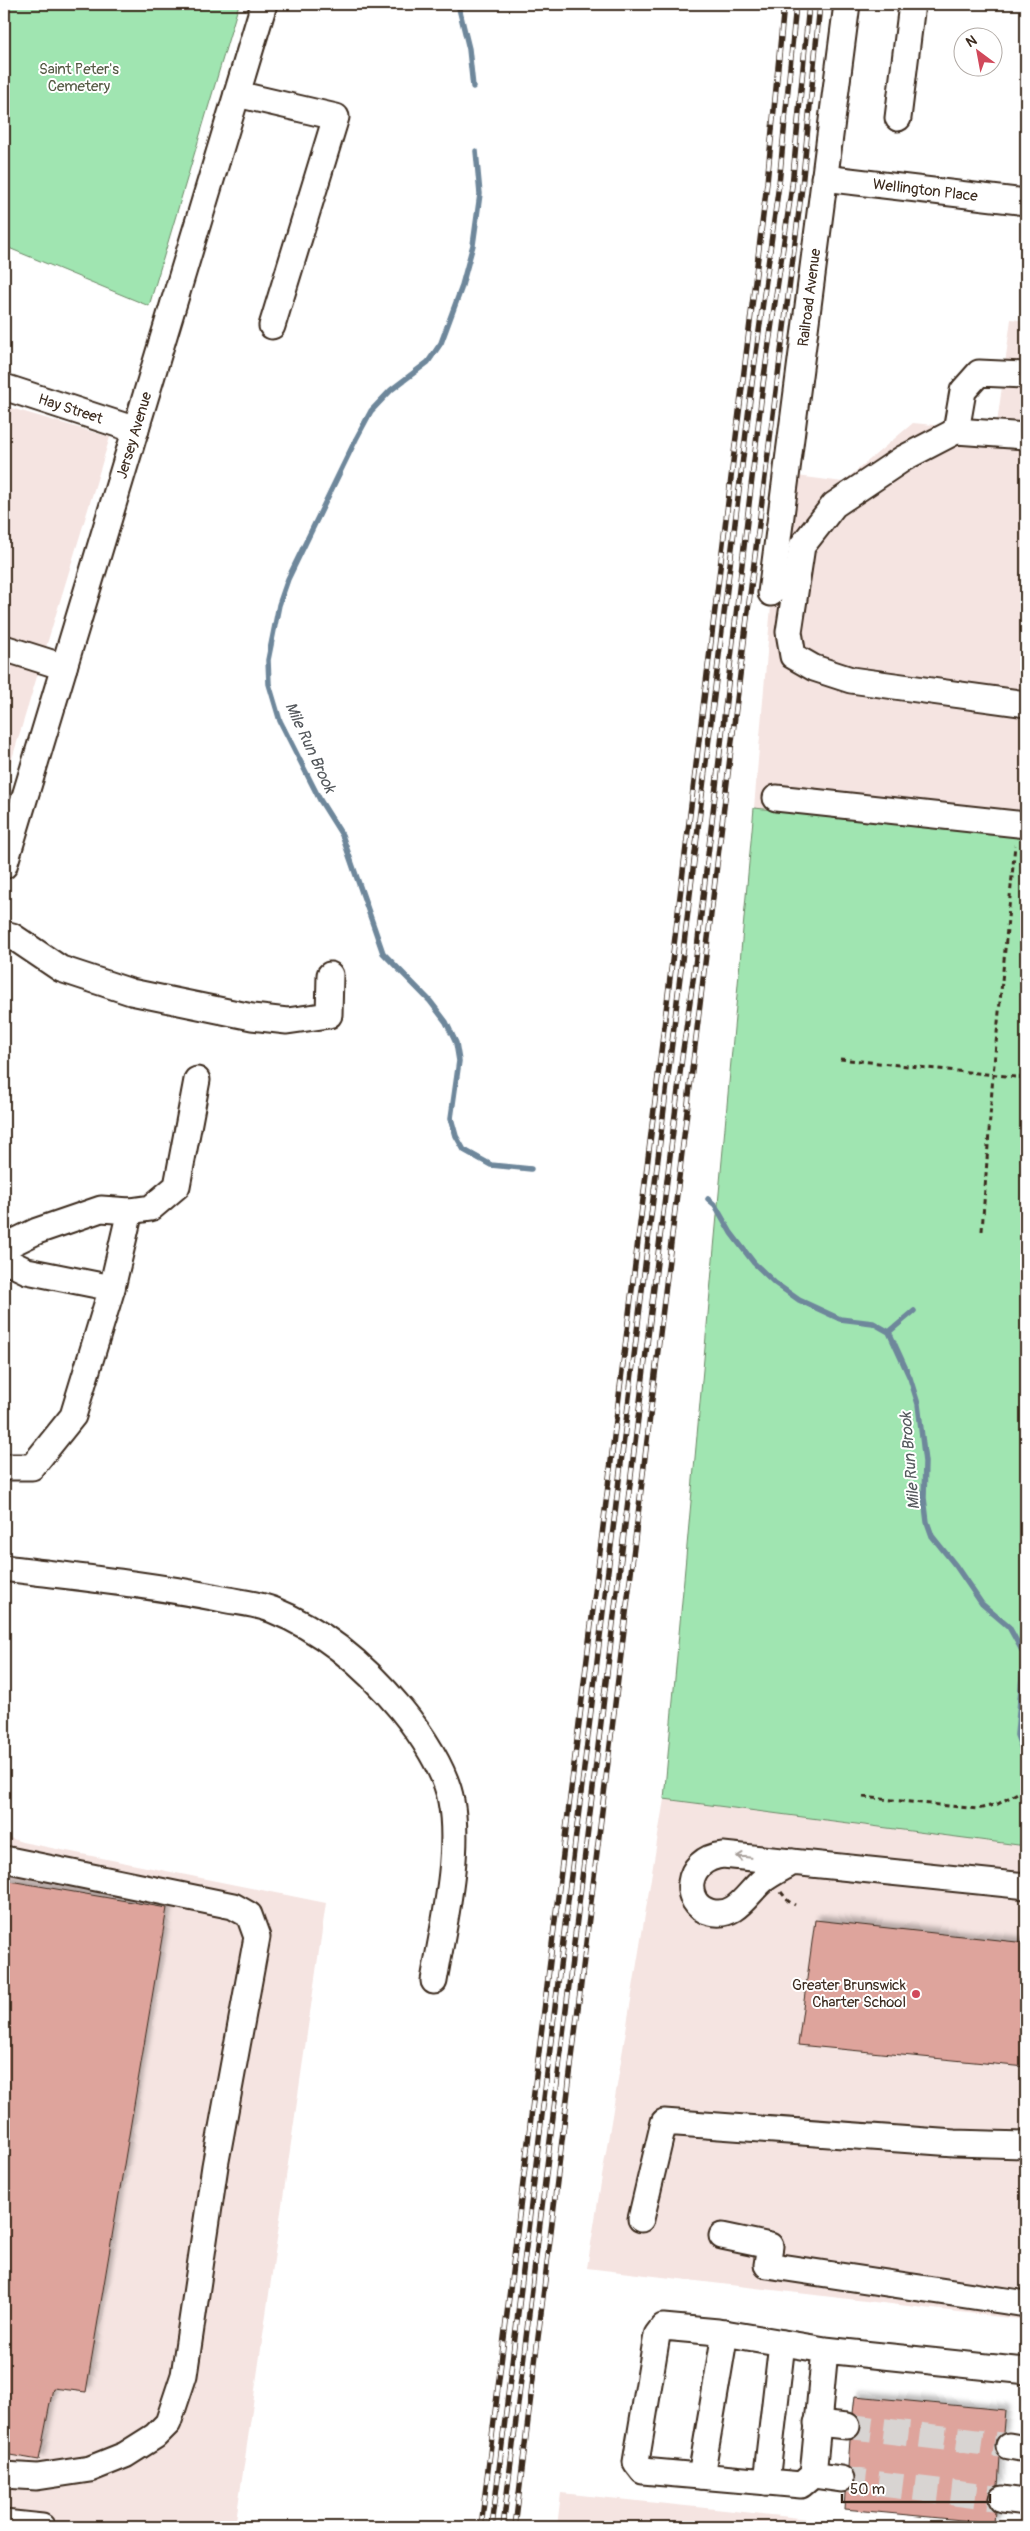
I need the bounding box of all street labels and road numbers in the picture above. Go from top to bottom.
street label: Wellington Place [872,175,979,206]
street label: Railroad Avenue [794,247,825,348]
street label: Jersey Avenue [112,389,157,481]
street label: Hay Street [36,390,106,429]

